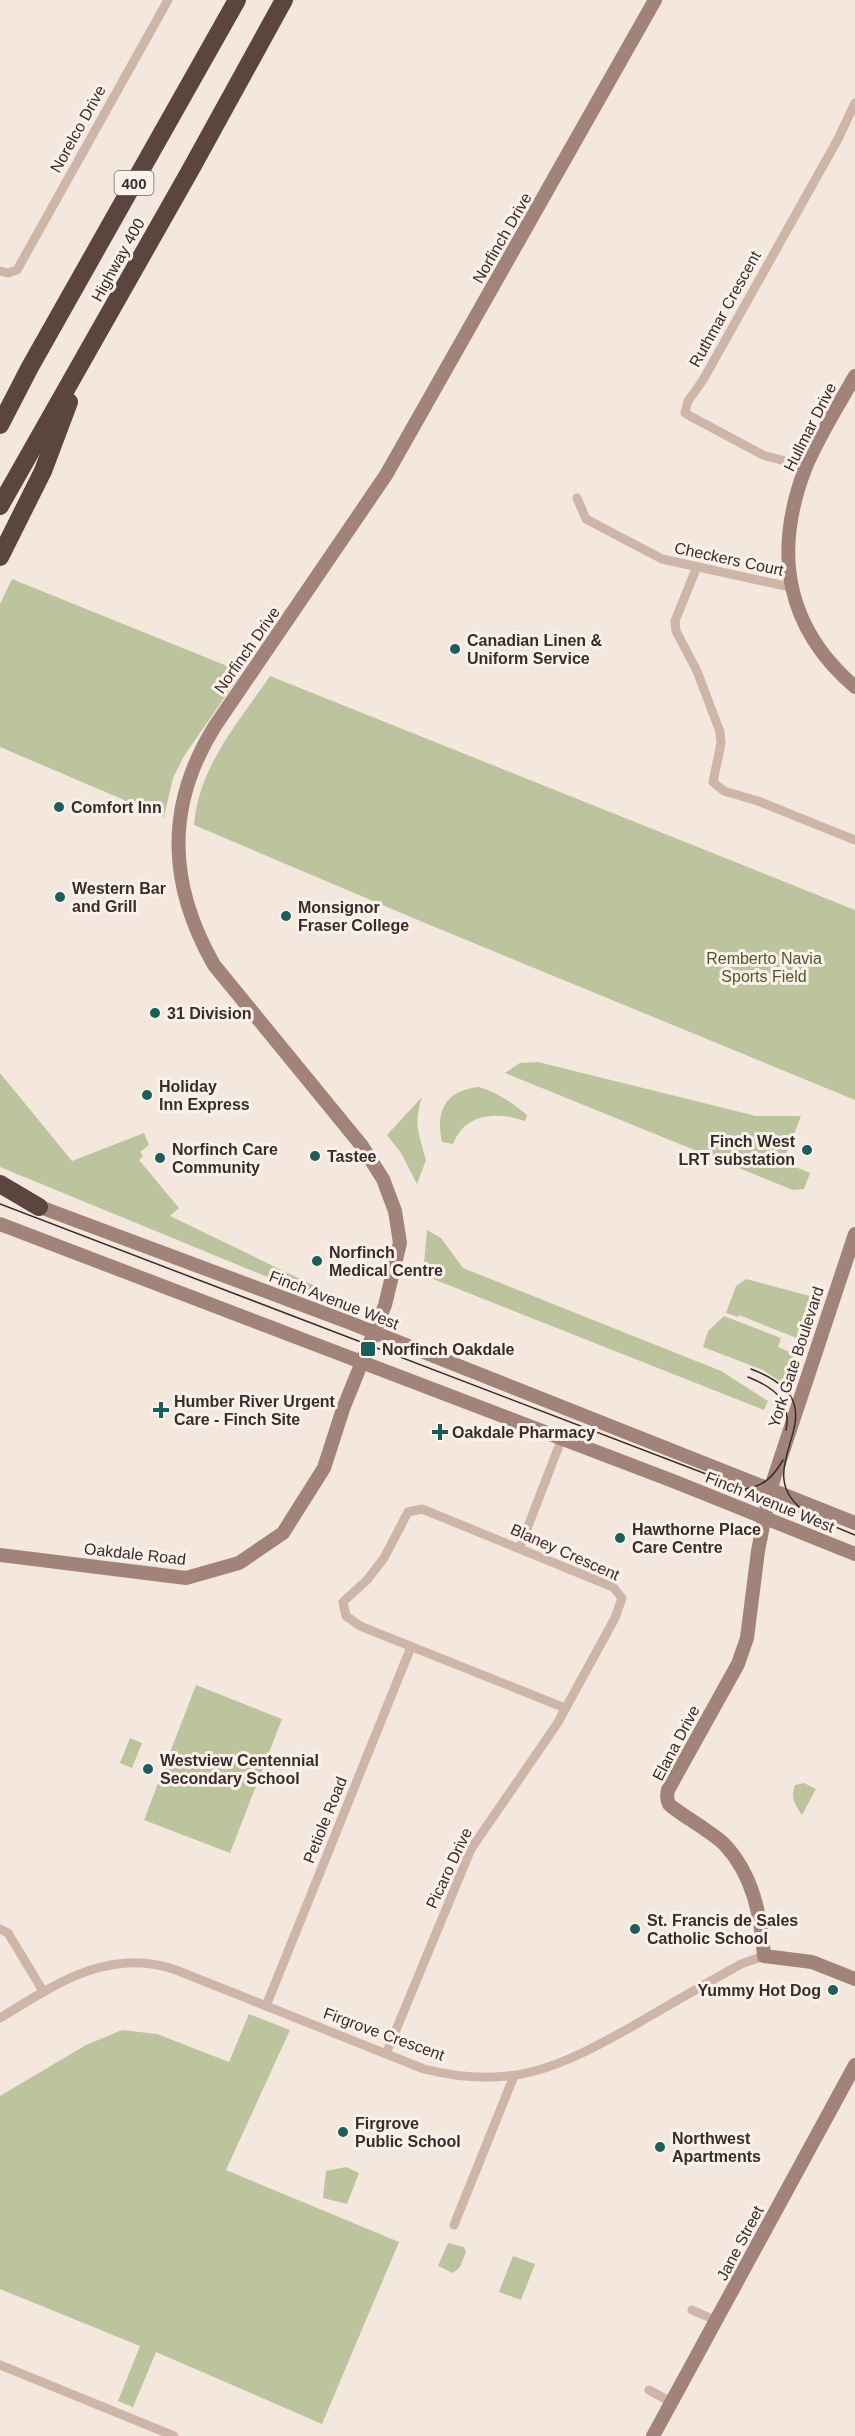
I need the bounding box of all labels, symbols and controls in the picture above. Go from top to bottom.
street label: Norelco Drive [47,82,109,176]
road number: 400 [114,171,154,195]
street label: Norfinch Drive [469,190,535,286]
street label: Highway 400 [88,215,148,305]
street label: Ruthmar Crescent [686,248,764,370]
street label: Hullmar Drive [780,380,840,474]
street label: Checkers Court [673,539,786,579]
street label: Norfinch Drive [211,604,283,696]
place label: Canadian Linen & Uniform Service [467,632,603,667]
marker: Canadian Linen & Uniform Service [448,642,462,656]
place label: Comfort Inn [71,799,162,816]
marker: Comfort Inn [52,800,66,814]
place label: Western Bar and Grill [72,880,166,915]
marker: Western Bar and Grill [53,890,67,904]
place label: Monsignor Fraser College [298,899,409,934]
marker: Monsignor Fraser College [279,909,293,923]
park label: Remberto Navia Sports Field [706,950,822,985]
place label: 31 Division [167,1005,251,1022]
marker: 31 Division [148,1006,162,1020]
place label: Holiday Inn Express [159,1078,250,1113]
marker: Holiday Inn Express [140,1088,154,1102]
place label: Finch West LRT substation [679,1133,796,1168]
place label: Norfinch Care Community [172,1141,278,1176]
marker: Finch West LRT substation [800,1143,814,1157]
place label: Tastee [327,1148,377,1165]
marker: Tastee [308,1149,322,1163]
marker: Norfinch Care Community [153,1151,167,1165]
place label: Norfinch Medical Centre [329,1244,443,1279]
marker: Norfinch Medical Centre [310,1254,324,1268]
street label: Finch Avenue West [267,1267,402,1333]
street label: York Gate Boulevard [765,1284,827,1430]
marker: Norfinch Oakdale [359,1340,377,1358]
place label: Norfinch Oakdale [382,1341,515,1358]
place label: Humber River Urgent Care - Finch Site [174,1393,336,1428]
marker: Humber River Urgent Care - Finch Site [152,1401,170,1419]
place label: Oakdale Pharmacy [452,1424,595,1441]
marker: Oakdale Pharmacy [433,1425,447,1439]
street label: Finch Avenue West [703,1468,837,1536]
street label: Blaney Crescent [508,1520,623,1584]
place label: Hawthorne Place Care Centre [632,1521,761,1556]
marker: Hawthorne Place Care Centre [613,1531,627,1545]
street label: Oakdale Road [83,1540,187,1568]
street label: Elana Drive [649,1702,703,1784]
place label: Westview Centennial Secondary School [160,1752,319,1787]
marker: Westview Centennial Secondary School [141,1762,155,1776]
street label: Petiole Road [300,1774,350,1866]
street label: Picaro Drive [423,1825,475,1911]
place label: St. Francis de Sales Catholic School [647,1912,798,1947]
marker: St. Francis de Sales Catholic School [628,1922,642,1936]
place label: Yummy Hot Dog [697,1982,821,1999]
marker: Yummy Hot Dog [826,1983,840,1997]
street label: Firgrove Crescent [321,2004,447,2064]
place label: Firgrove Public School [355,2115,461,2150]
marker: Firgrove Public School [336,2125,350,2139]
place label: Northwest Apartments [672,2130,761,2165]
marker: Northwest Apartments [653,2140,667,2154]
street label: Jane Street [713,2202,767,2283]

